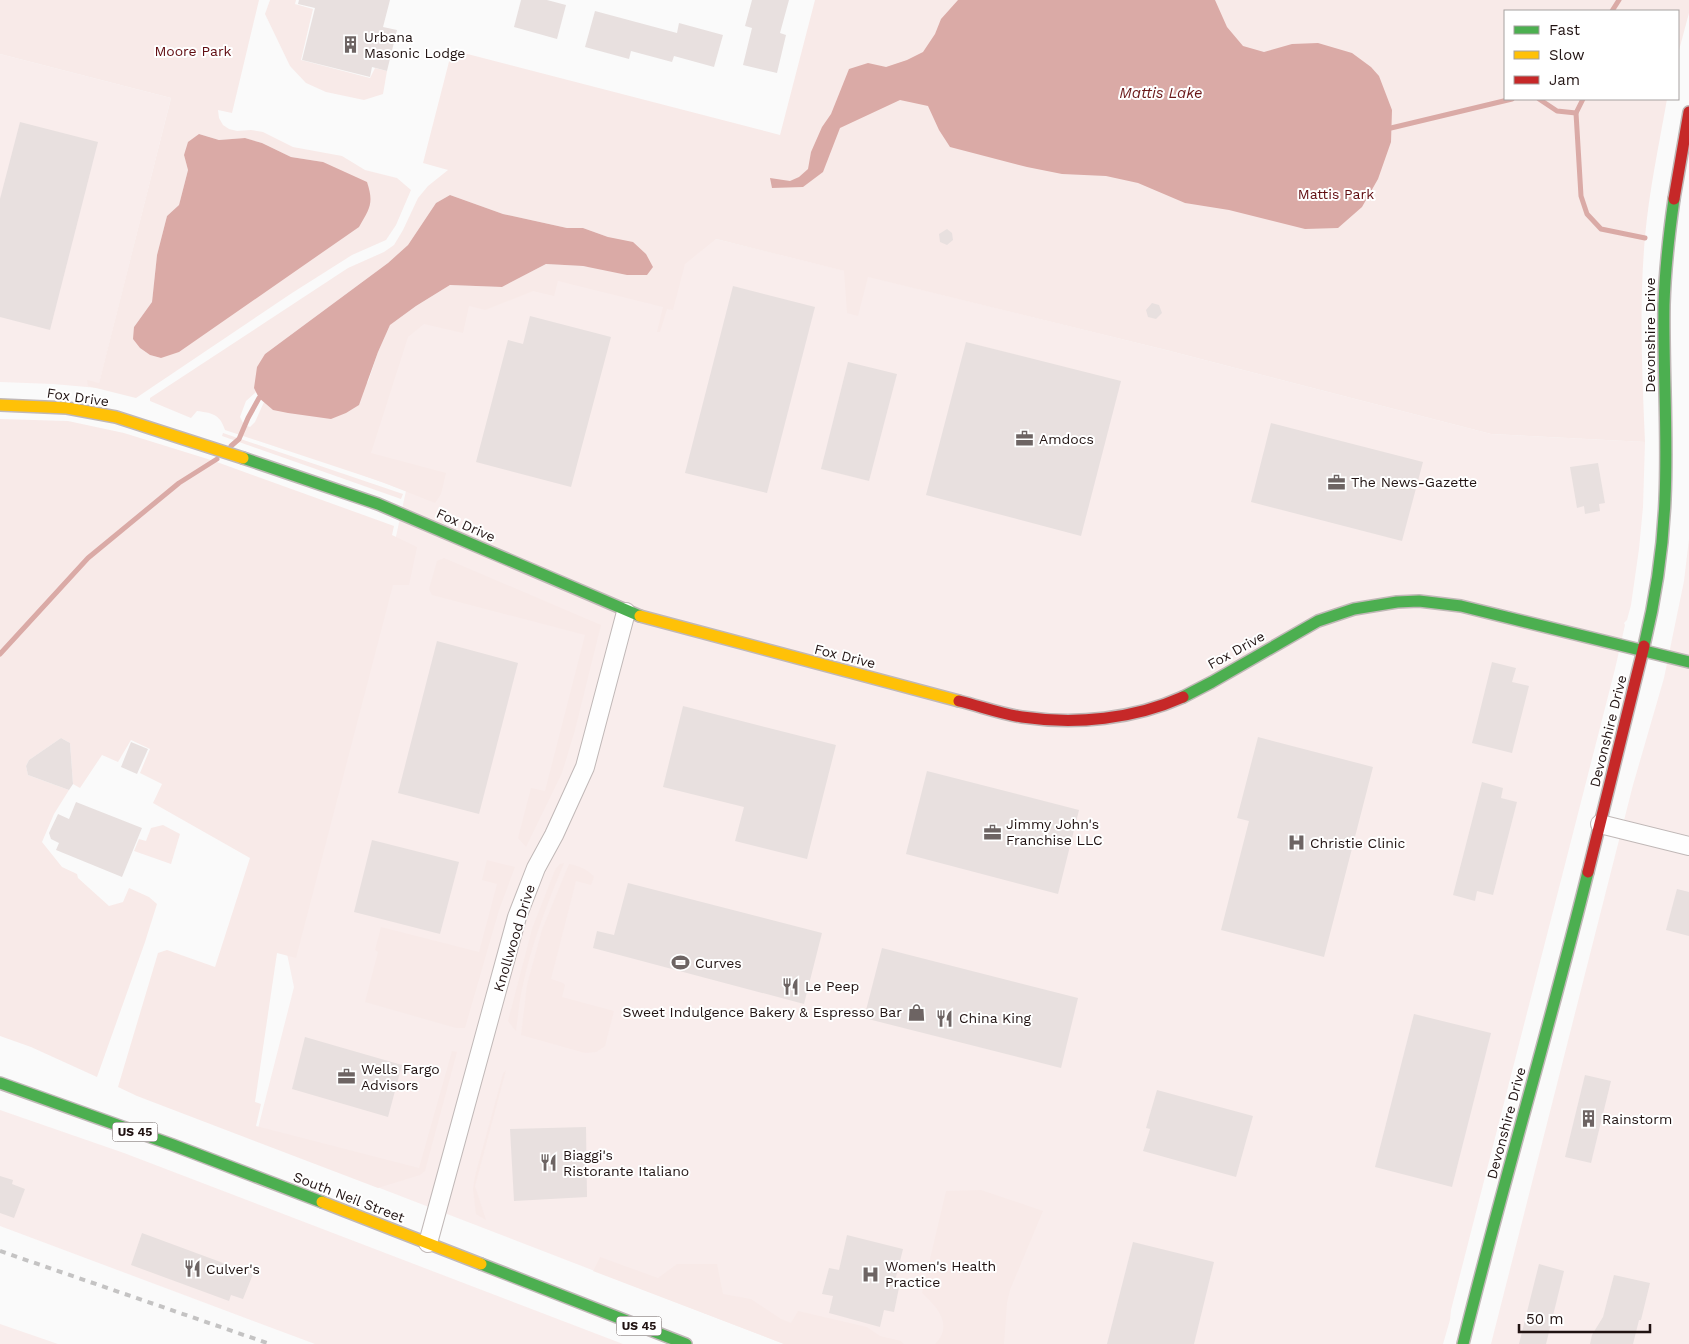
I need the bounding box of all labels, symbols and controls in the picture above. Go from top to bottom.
legend [1504,10,1679,100]
text: Fast [1549,21,1581,39]
place label: Urbana Masonic Lodge [364,29,465,61]
building icon: Urbana Masonic Lodge [340,35,360,55]
park label: Moore Park [154,43,232,59]
text: Slow [1549,46,1585,64]
text: Jam [1549,71,1580,89]
water label: Mattis Lake [1119,84,1203,102]
park label: Mattis Park [1298,186,1374,202]
street label: Devonshire Drive [1642,277,1658,393]
street label: Fox Drive [46,385,110,409]
office icon: Amdocs [1015,429,1035,449]
place label: Amdocs [1039,431,1094,447]
office icon: The News-Gazette [1327,472,1347,492]
place label: The News-Gazette [1351,474,1477,490]
street label: Fox Drive [434,505,498,545]
street label: Fox Drive [1205,628,1267,672]
street label: Fox Drive [813,641,877,671]
street label: Devonshire Drive [1586,673,1630,789]
place label: Jimmy John's Franchise LLC [1006,816,1103,848]
office icon: Jimmy John's Franchise LLC [982,822,1002,842]
hospital icon: Christie Clinic [1286,833,1306,853]
place label: Christie Clinic [1310,835,1406,851]
street label: Knollwood Drive [490,882,538,994]
sports icon: Curves [671,953,691,973]
place label: Curves [695,955,742,971]
restaurant icon: Le Peep [781,976,801,996]
place label: Le Peep [805,978,859,994]
shop icon: Sweet Indulgence Bakery & Espresso Bar [906,1002,926,1022]
place label: Sweet Indulgence Bakery & Espresso Bar [623,1004,902,1020]
restaurant icon: China King [935,1008,955,1028]
place label: China King [959,1010,1032,1026]
place label: Wells Fargo Advisors [361,1061,440,1093]
street label: Devonshire Drive [1483,1065,1529,1181]
office icon: Wells Fargo Advisors [337,1067,357,1087]
building icon: Rainstorm [1578,1109,1598,1129]
place label: Rainstorm [1602,1111,1672,1127]
road number: US 45 [112,1122,158,1142]
place label: Biaggi's Ristorante Italiano [563,1147,689,1179]
restaurant icon: Biaggi's Ristorante Italiano [539,1153,559,1173]
street label: South Neil Street [291,1168,407,1226]
place label: Women's Health Practice [885,1258,996,1290]
restaurant icon: Culver's [182,1259,202,1279]
place label: Culver's [206,1261,260,1277]
hospital icon: Women's Health Practice [861,1264,881,1284]
scale bar [1519,1302,1650,1334]
text: 50 m [1526,1310,1563,1328]
road number: US 45 [616,1316,662,1335]

